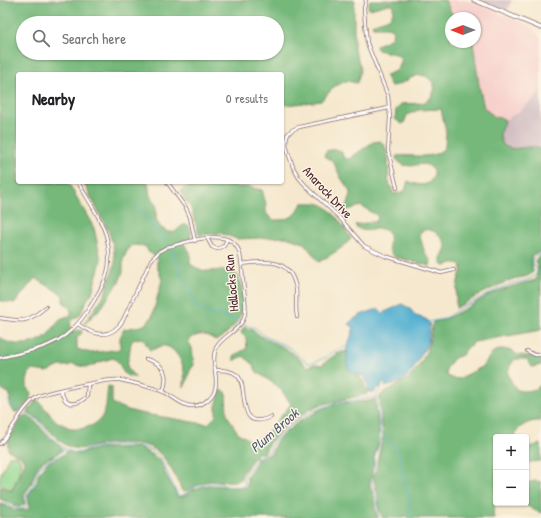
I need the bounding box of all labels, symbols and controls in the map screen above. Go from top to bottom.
north arrow [445,12,481,48]
search box [16,16,284,60]
icon: search [30,27,52,49]
text: Search here [62,28,126,49]
text: Nearby [32,87,75,110]
text: 0 results [226,89,268,107]
street label: Anarock Drive [299,162,357,222]
street label: Hallocks Run [220,253,242,312]
water label: Plum Brook [246,403,303,456]
map controls [493,434,529,506]
button: + [493,434,529,470]
button: − [493,470,529,506]

